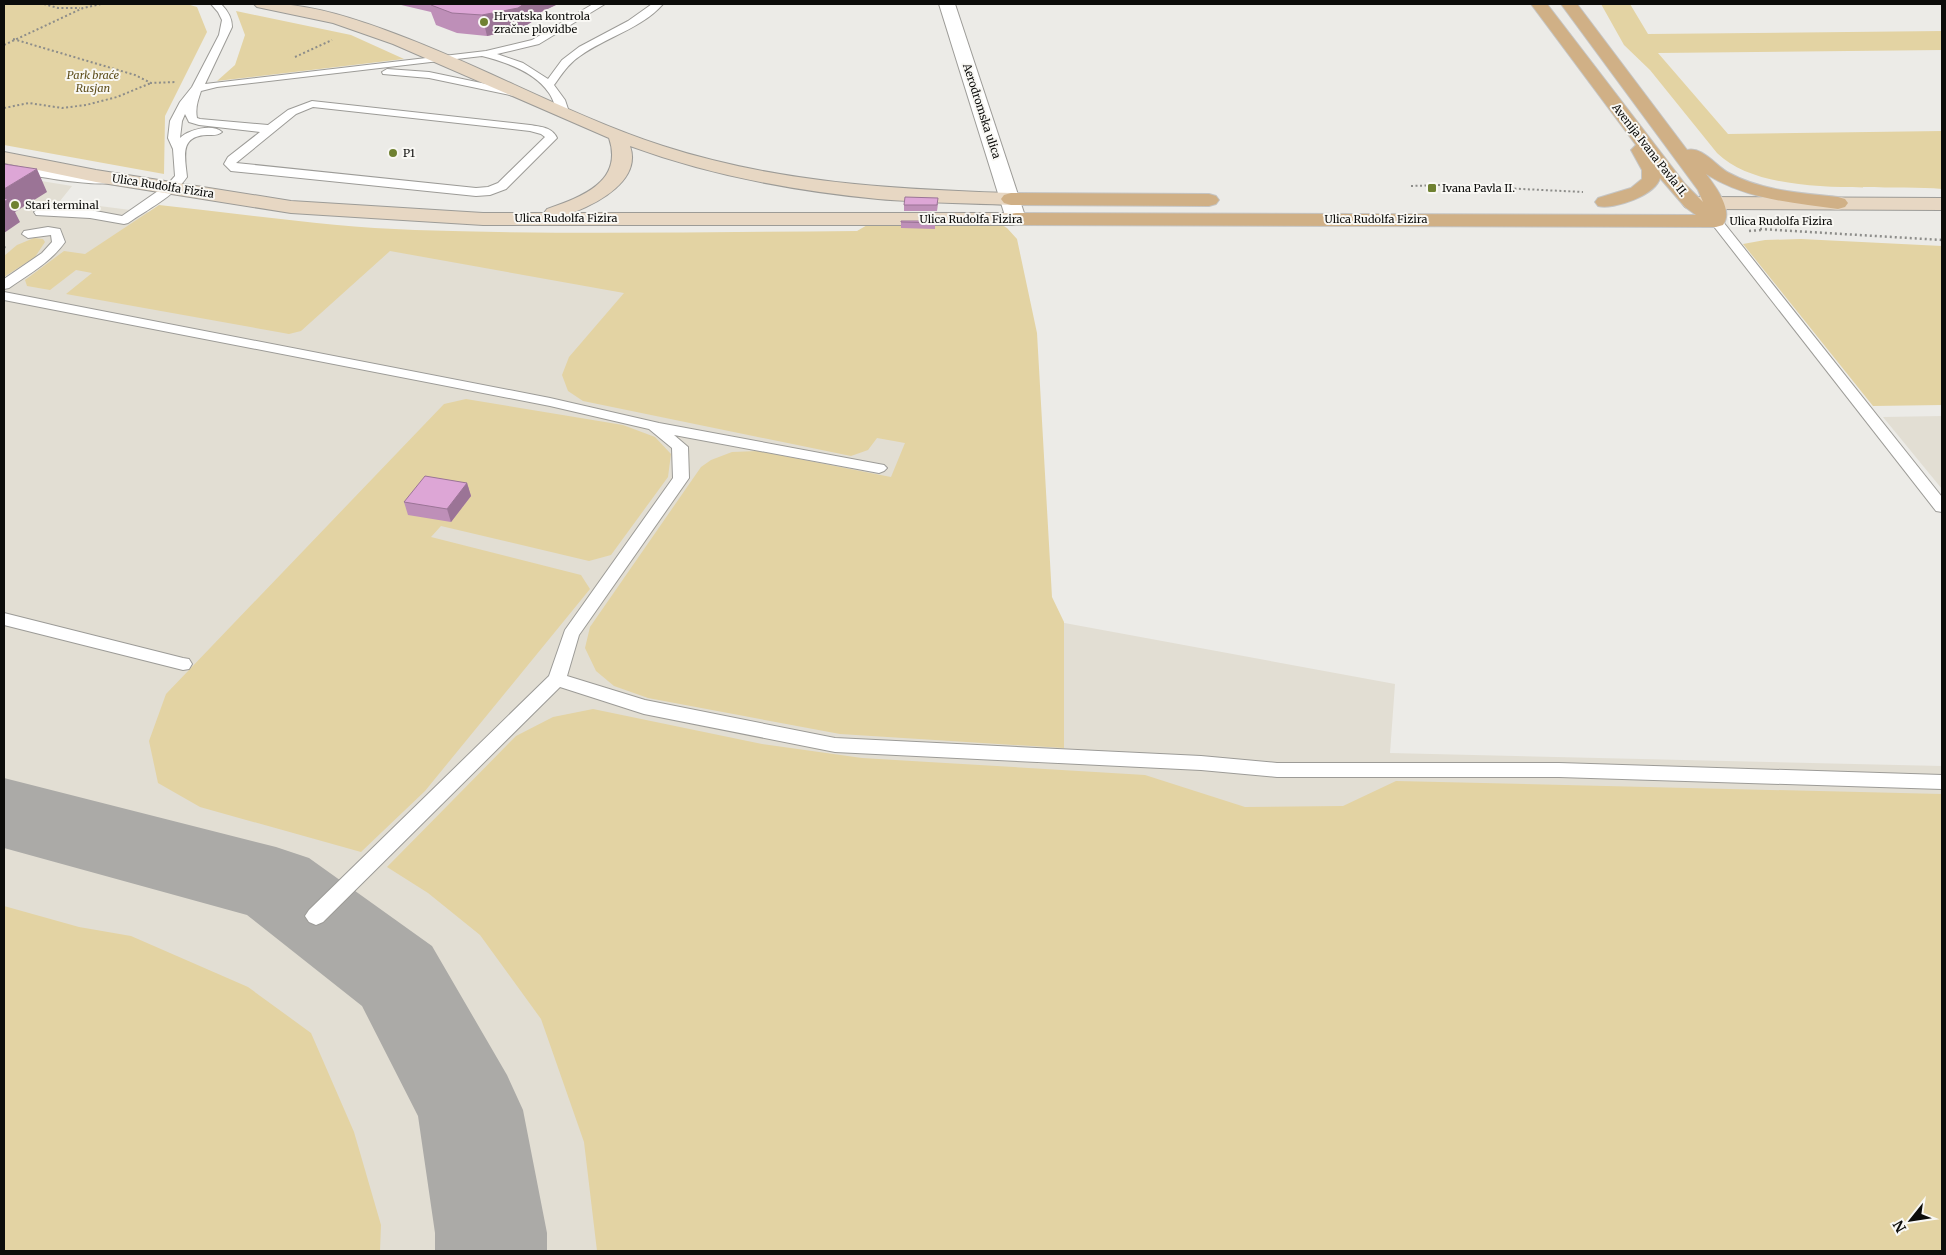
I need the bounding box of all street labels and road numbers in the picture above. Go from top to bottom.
street label: Aerodromska ulica [960,61,1004,160]
street label: Avenija Ivana Pavla II. [1609,100,1691,200]
street label: Ulica Rudolfa Fizira [111,171,215,201]
street label: Ulica Rudolfa Fizira [515,211,618,225]
street label: Ulica Rudolfa Fizira [920,212,1023,226]
street label: Ulica Rudolfa Fizira [1325,212,1428,226]
street label: Ulica Rudolfa Fizira [1730,214,1833,228]

